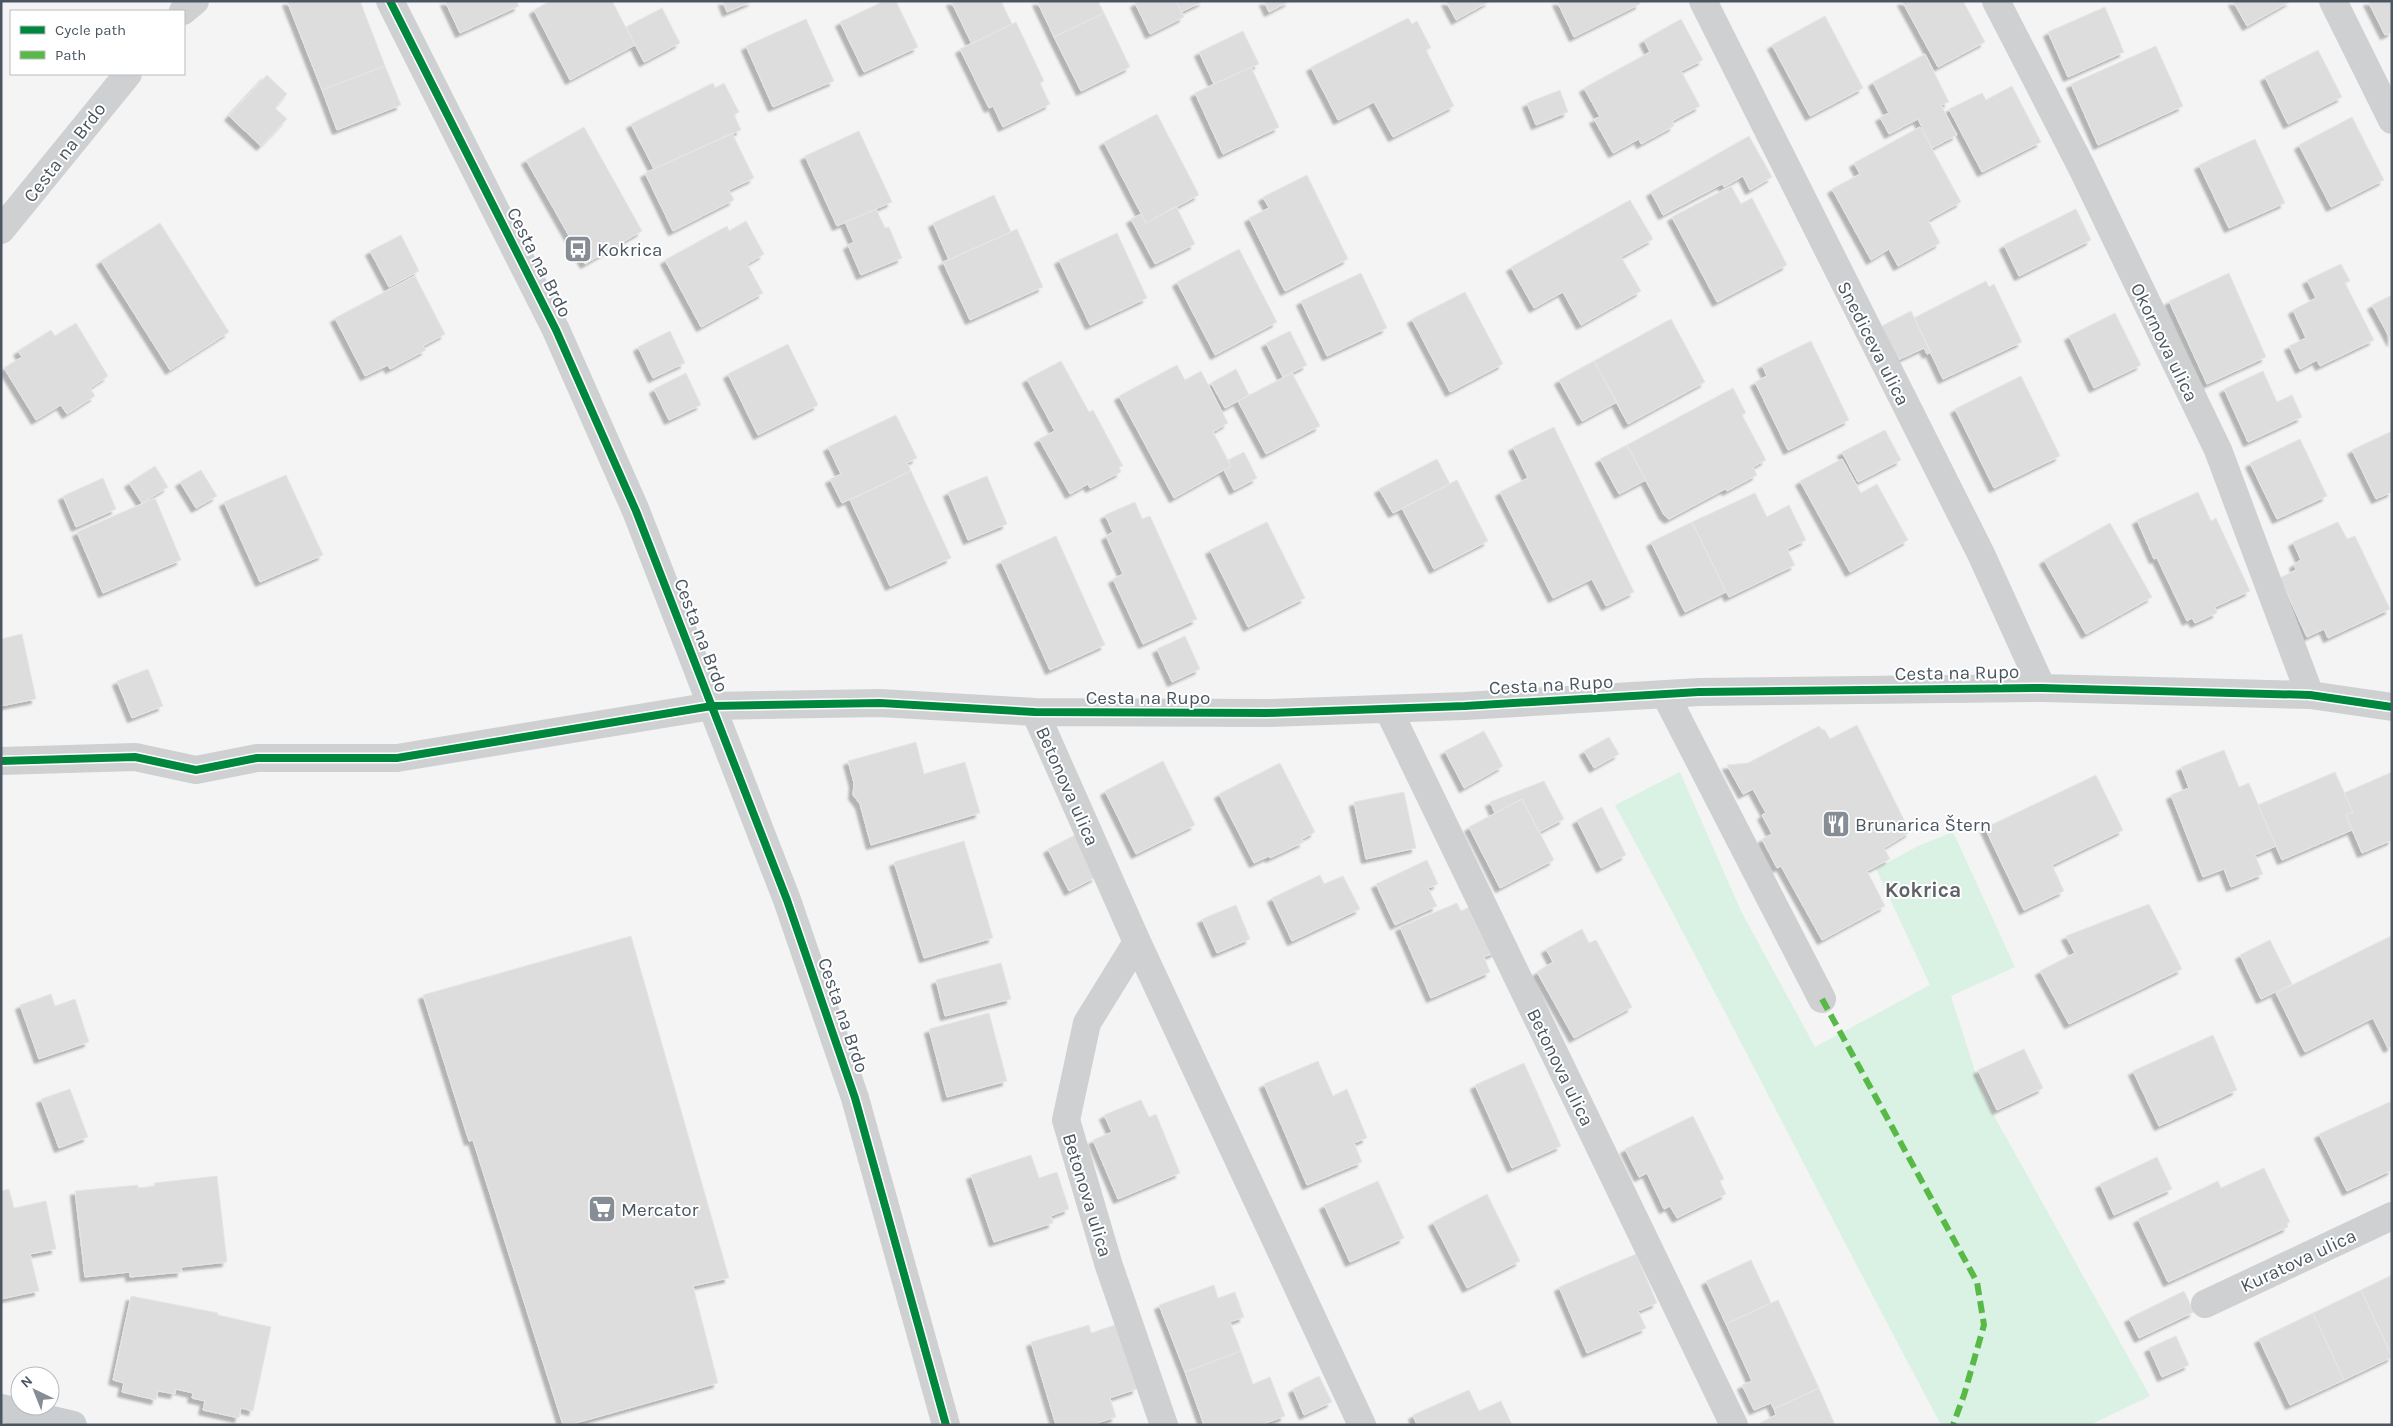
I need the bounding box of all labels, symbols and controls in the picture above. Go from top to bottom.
legend [10,10,185,75]
text: Cycle path [55,21,126,39]
text: Path [55,46,86,64]
street label: Cesta na Brdo [19,98,110,207]
street label: Cesta na Brdo [502,204,576,321]
bus stop icon: Kokrica [563,234,593,264]
place label: Kokrica [597,239,662,261]
street label: Snediceva ulica [1832,278,1914,409]
street label: Okornova ulica [2126,279,2202,405]
street label: Cesta na Brdo [669,575,733,695]
street label: Cesta na Rupo [1895,661,2019,685]
street label: Cesta na Rupo [1488,671,1614,699]
street label: Cesta na Rupo [1086,687,1210,709]
street label: Betonova ulica [1031,723,1103,849]
restaurant icon: Brunarica Štern [1821,809,1851,839]
place label: Brunarica Štern [1855,814,1991,836]
district label: Kokrica [1885,878,1961,902]
street label: Cesta na Brdo [813,955,873,1076]
street label: Betonova ulica [1522,1005,1598,1130]
street label: Betonova ulica [1058,1131,1116,1260]
supermarket icon: Mercator [587,1194,617,1224]
place label: Mercator [621,1199,699,1221]
street label: Kuratova ulica [2237,1224,2360,1297]
north arrow [10,1366,60,1416]
text: N [17,1372,36,1392]

